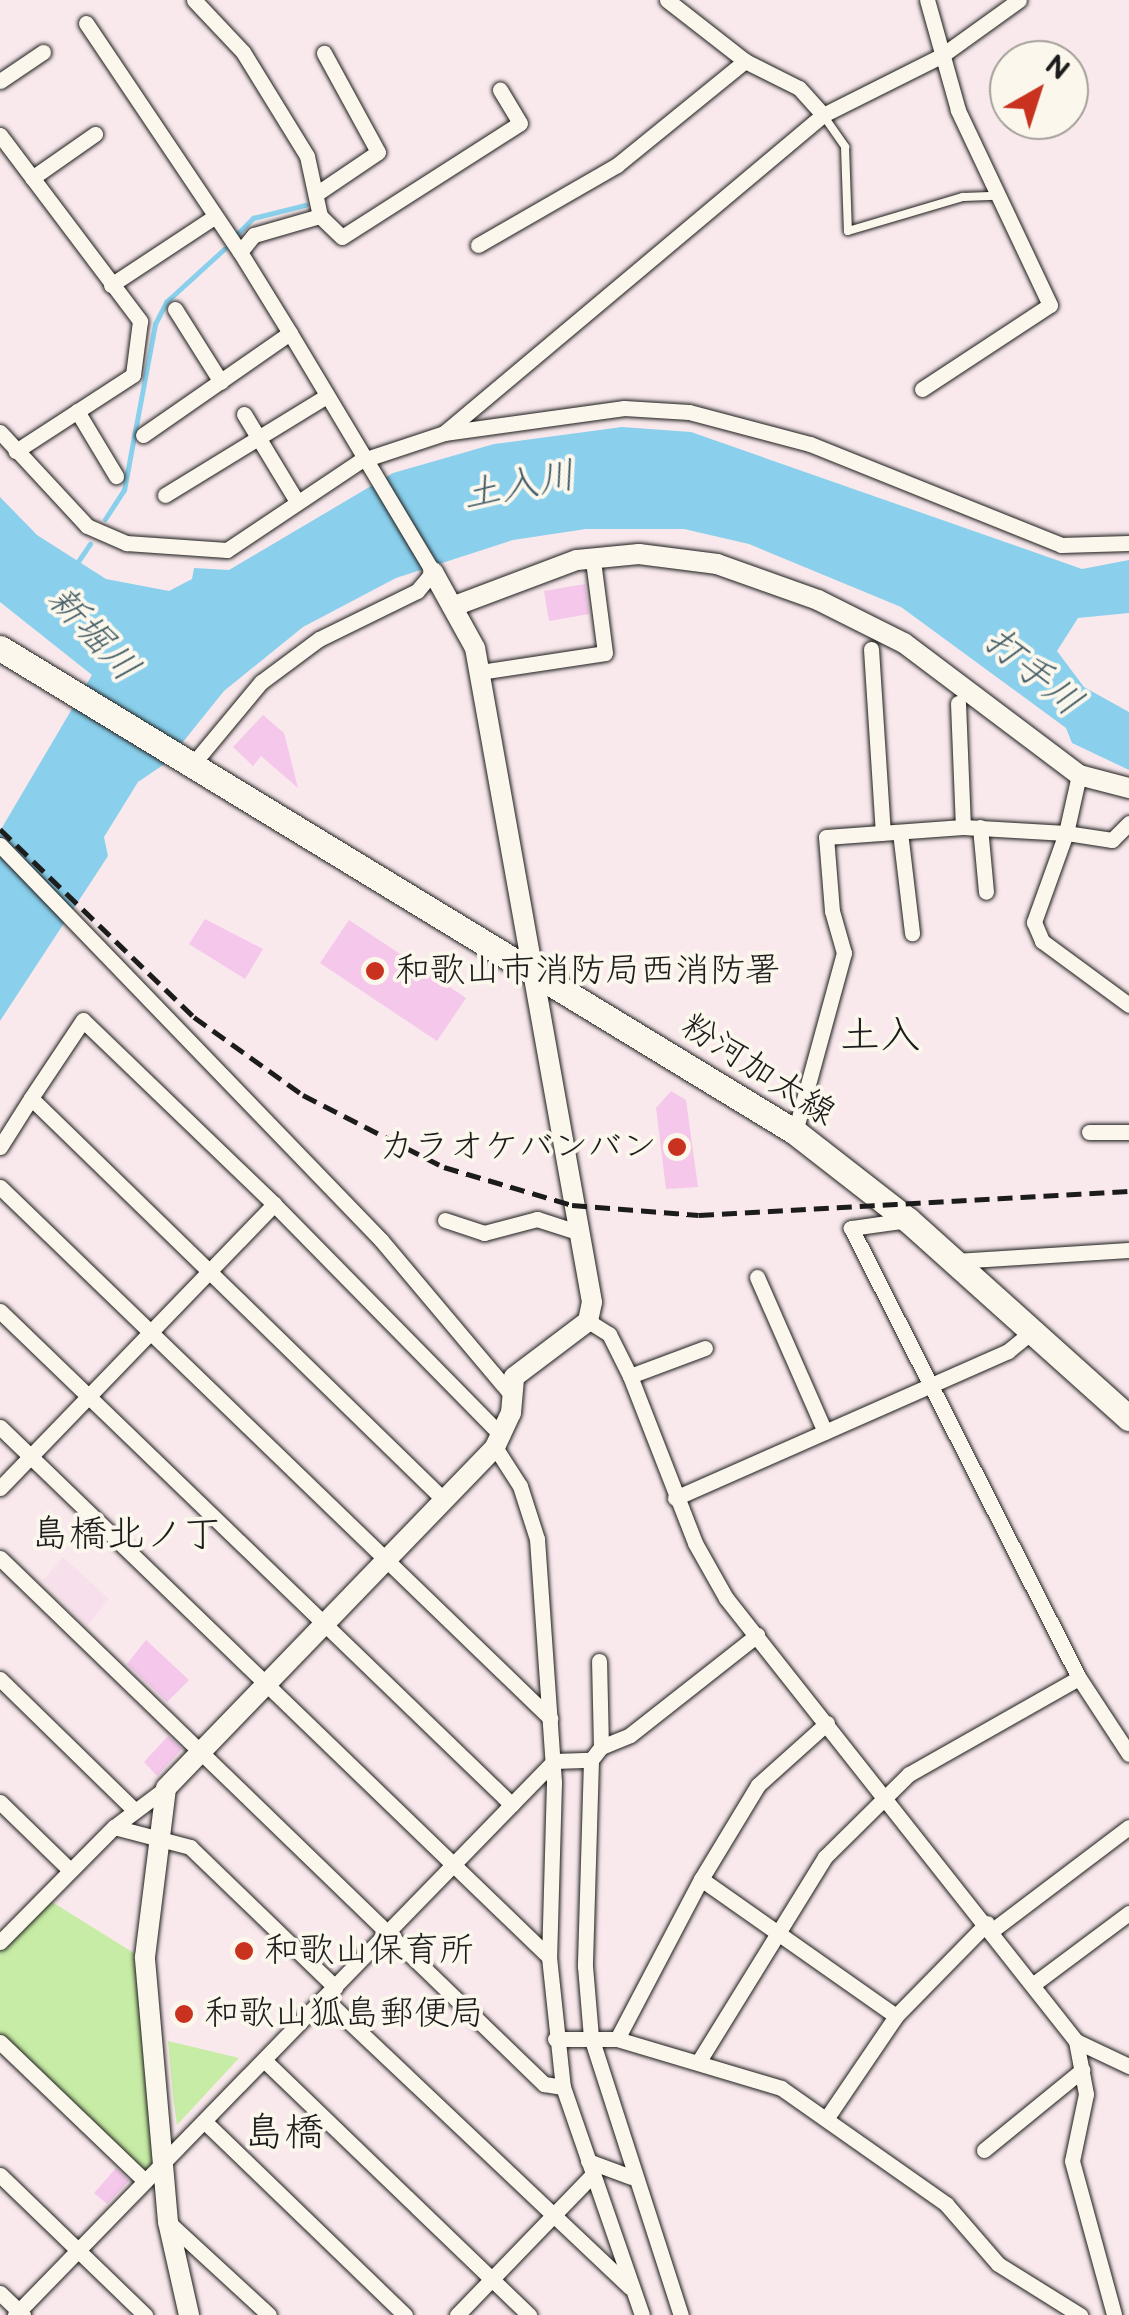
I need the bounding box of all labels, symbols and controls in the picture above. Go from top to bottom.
north arrow [989,40,1089,140]
text: N [1038,48,1075,87]
water label: 土入川 [459,453,579,519]
water label: 新堀川 [37,577,149,691]
water label: 打手川 [975,618,1091,726]
place label: 和歌山市消防局西消防署 [395,950,780,992]
marker: 和歌山市消防局西消防署 [364,960,386,982]
street label: 粉河加太線 [673,1005,843,1135]
district label: 土入 [840,1012,920,1060]
place label: カラオケバンバン [377,1126,657,1168]
marker: カラオケバンバン [666,1136,688,1158]
district label: 島橋北ノ丁 [31,1512,221,1558]
place label: 和歌山保育所 [264,1930,474,1972]
marker: 和歌山保育所 [233,1940,255,1962]
place label: 和歌山狐島郵便局 [204,1993,484,2035]
marker: 和歌山狐島郵便局 [173,2003,195,2025]
district label: 島橋 [244,2109,324,2157]

